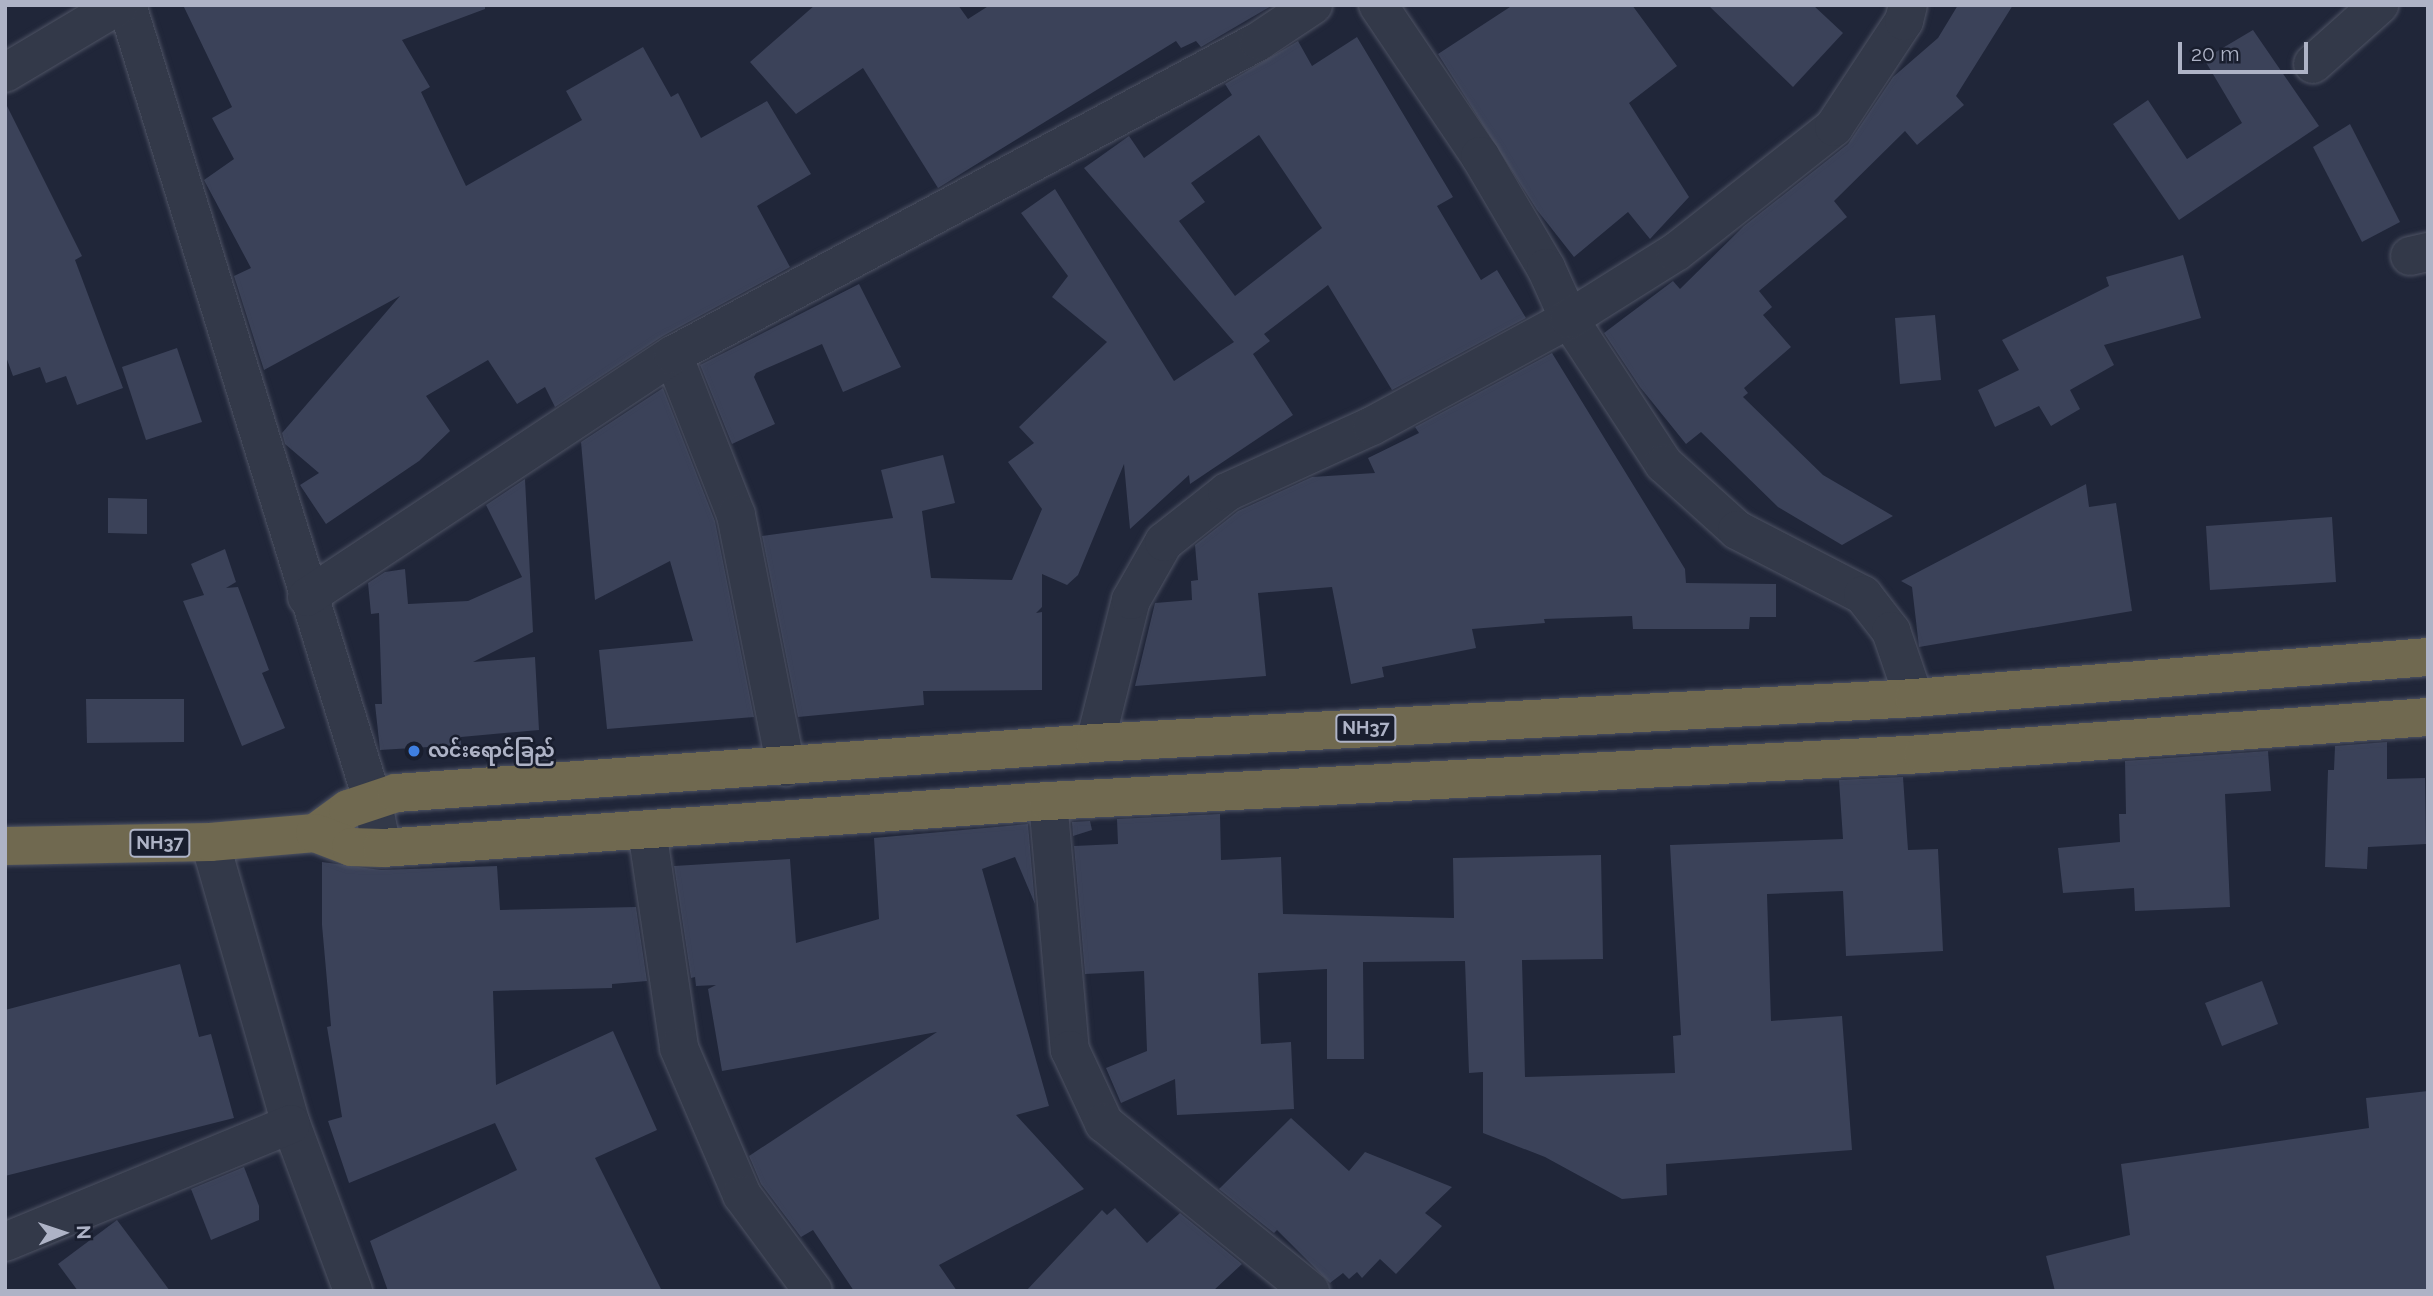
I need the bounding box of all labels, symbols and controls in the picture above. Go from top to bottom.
scale bar [2181,28,2310,72]
text: 20 m [2191,41,2239,66]
road number: NH37 [1334,714,1398,742]
place label: လင်းရောင်ခြည် [428,740,555,762]
marker: လင်းရောင်ခြည် [406,743,422,759]
road number: NH37 [128,828,192,858]
north arrow [28,1198,98,1268]
text: N [73,1225,95,1240]

